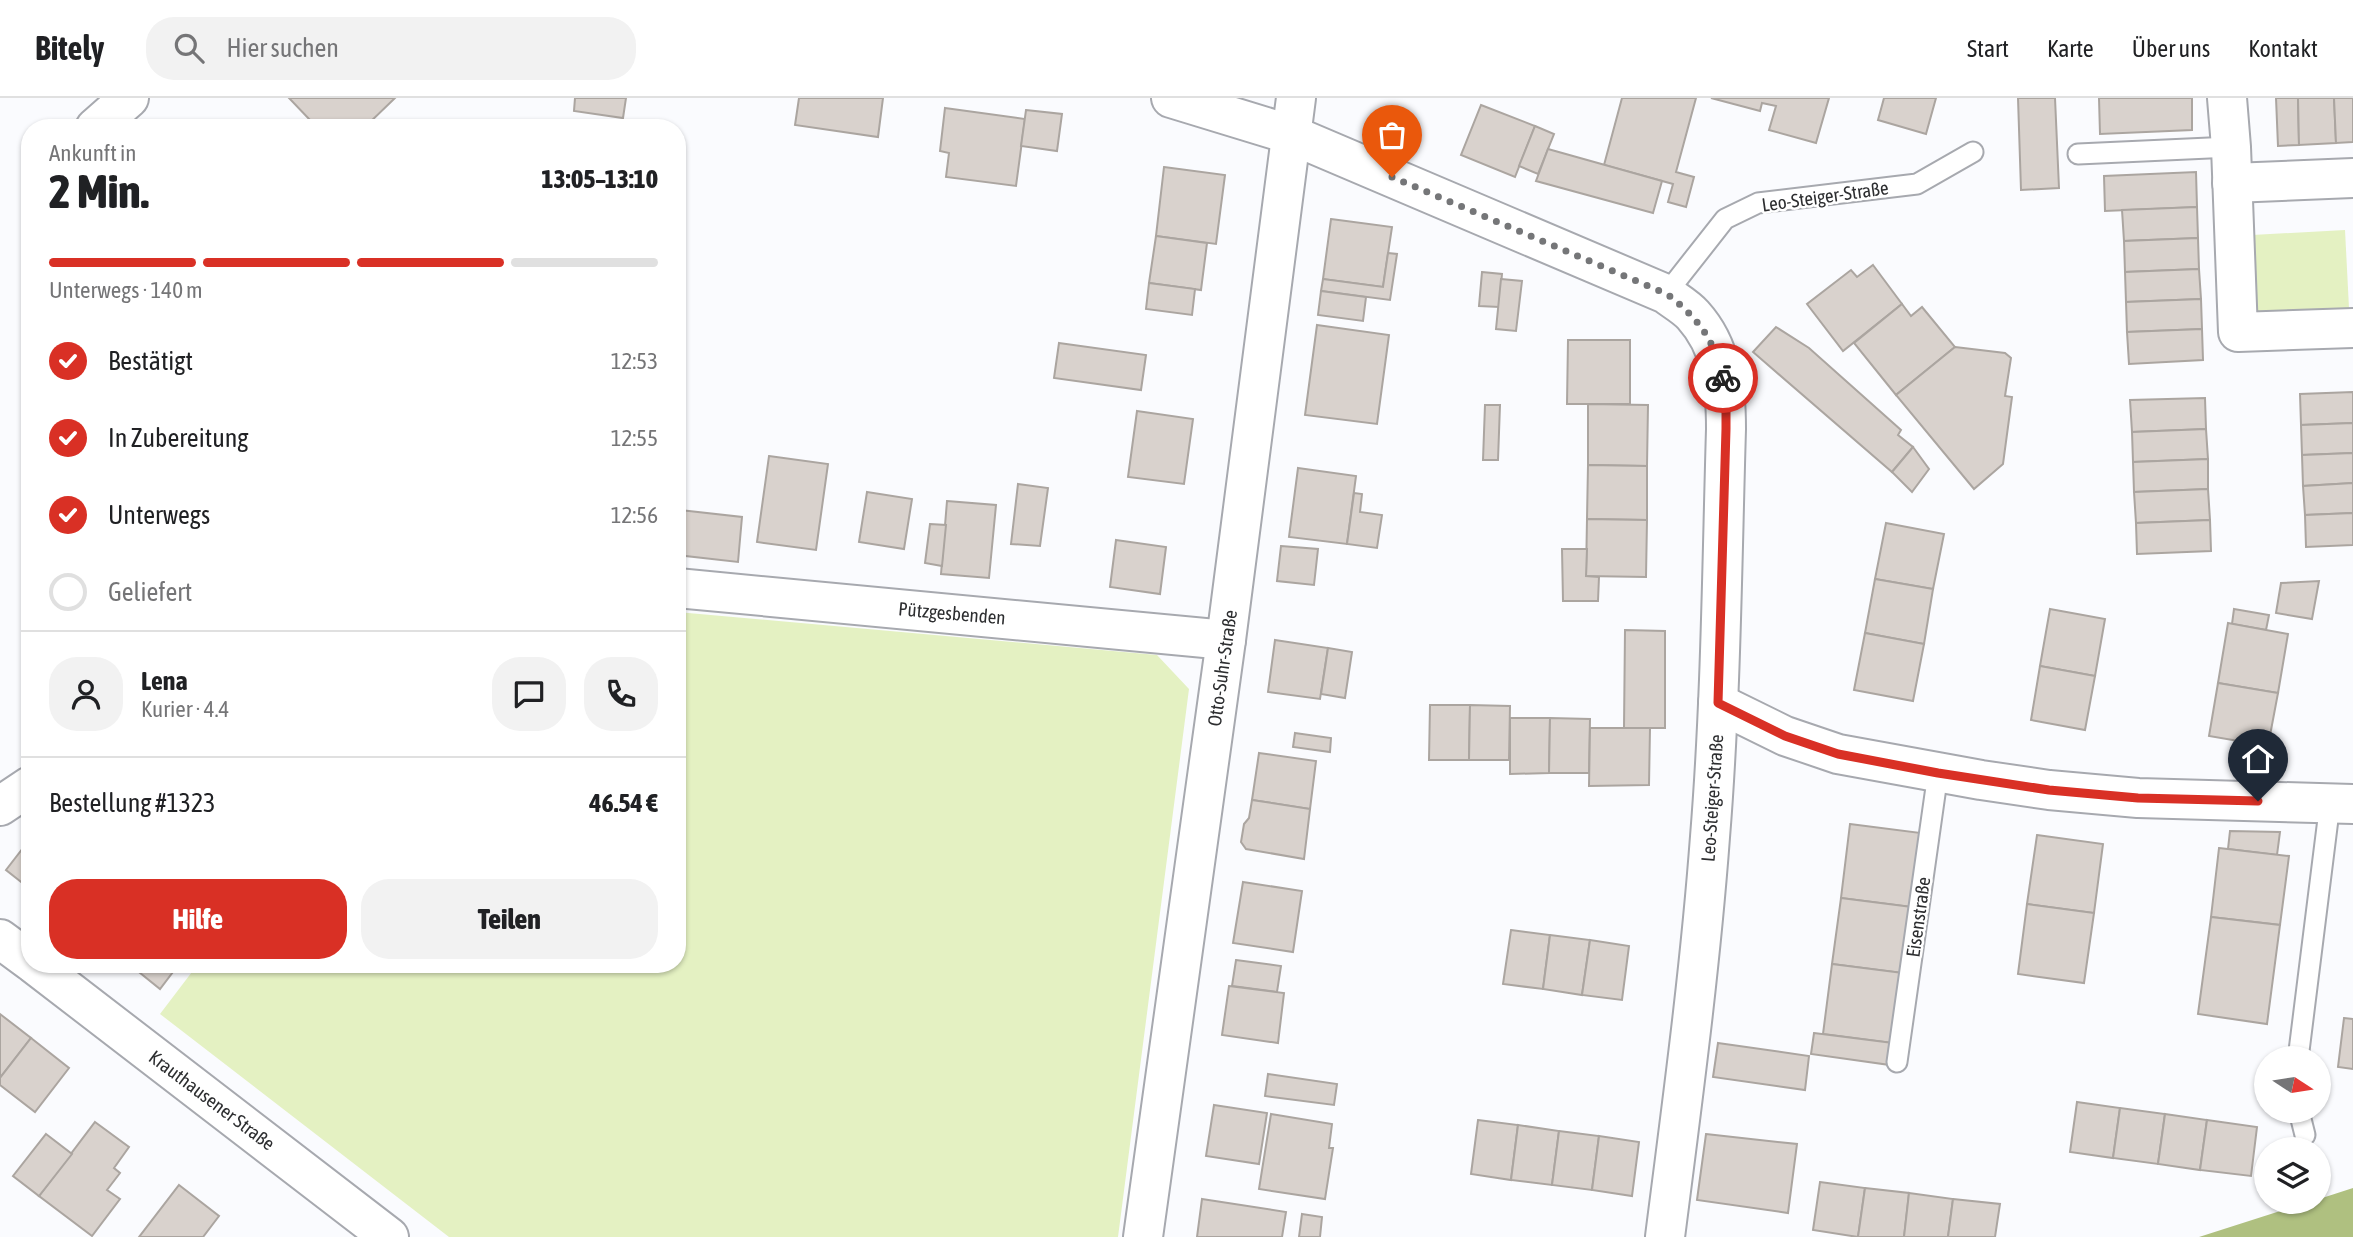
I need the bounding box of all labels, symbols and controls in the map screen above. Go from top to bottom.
search box [146,17,636,80]
text: Bitely [35,29,104,67]
icon: search [170,29,208,67]
text: Hier suchen [226,33,339,63]
text: Start [1967,35,2009,62]
text: Karte [2047,35,2094,62]
text: Über uns [2132,35,2210,62]
text: Kontakt [2248,35,2318,62]
pin [1362,105,1422,177]
icon: bag [1373,116,1411,154]
text: Ankunft in [49,140,136,166]
text: 13:05–13:10 [541,164,658,194]
text: 2 Min. [49,165,149,218]
street label: Leo-Steiger-Straße [1760,176,1890,216]
text: Unterwegs · 140 m [49,277,203,303]
icon: check [49,342,87,380]
courier [1688,343,1758,413]
text: Bestätigt [108,346,193,376]
text: 12:53 [611,348,658,374]
icon: bike [1704,359,1742,397]
icon: check [49,419,87,457]
text: In Zubereitung [108,423,248,453]
text: 12:55 [611,425,658,451]
icon: check [49,496,87,534]
text: Unterwegs [108,500,210,530]
text: 12:56 [611,502,658,528]
text: Geliefert [108,577,192,607]
street label: Pützgesbenden [897,597,1007,629]
street label: Otto-Suhr-Straße [1203,608,1241,728]
button: person [49,657,123,731]
button: chat [492,657,566,731]
button: phone [584,657,658,731]
text: Lena [141,666,188,696]
text: Kurier · 4.4 [141,696,229,722]
pin [2228,729,2288,801]
street label: Leo-Steiger-Straße [1697,734,1727,862]
icon: home [2239,740,2277,778]
text: Bestellung #1323 [49,788,215,818]
text: 46.54 € [589,788,658,818]
street label: Eisenstraße [1901,875,1935,959]
button: Hilfe [49,879,347,959]
button: Teilen [361,879,658,959]
street label: Krauthausener Straße [145,1046,279,1154]
north arrow [2254,1046,2331,1124]
map controls [2254,1046,2331,1214]
button: layers [2254,1137,2331,1214]

